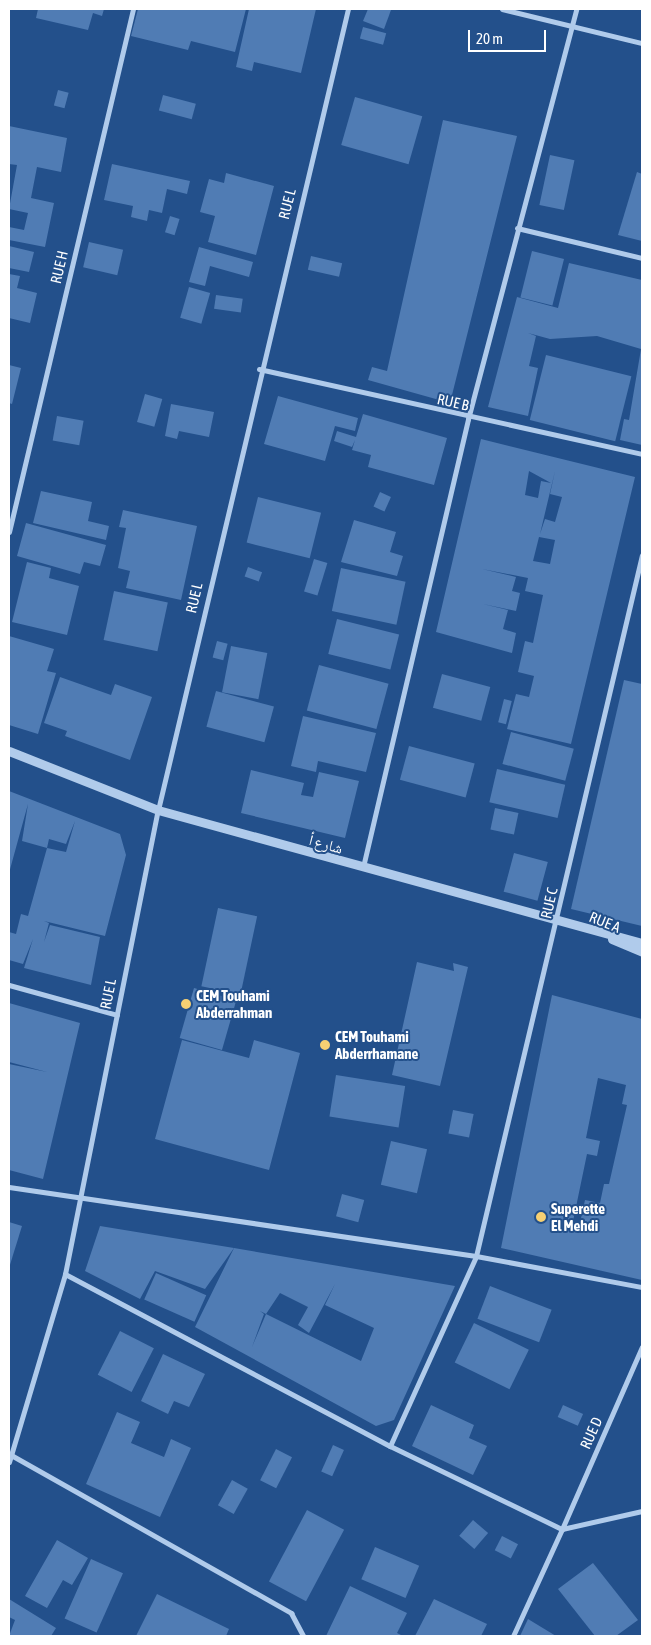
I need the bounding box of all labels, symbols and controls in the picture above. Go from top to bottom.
scale bar [471,20,548,52]
text: 20 m [476,30,503,47]
street label: RUE L [275,187,299,221]
street label: RUE H [46,249,72,285]
street label: RUE B [435,390,471,414]
street label: RUE L [182,581,206,615]
street label: شارع أ [307,831,345,857]
street label: RUE C [537,886,561,920]
street label: RUE A [587,908,623,936]
street label: RUE L [96,977,120,1011]
place label: CEM Touhami Abderrahman [196,986,272,1021]
marker: CEM Touhami Abderrahman [180,998,192,1010]
place label: CEM Touhami Abderrhamane [335,1027,418,1062]
marker: CEM Touhami Abderrhamane [319,1039,331,1051]
place label: Superette El Mehdi [551,1199,605,1234]
marker: Superette El Mehdi [535,1211,547,1223]
street label: RUE D [576,1414,606,1452]

